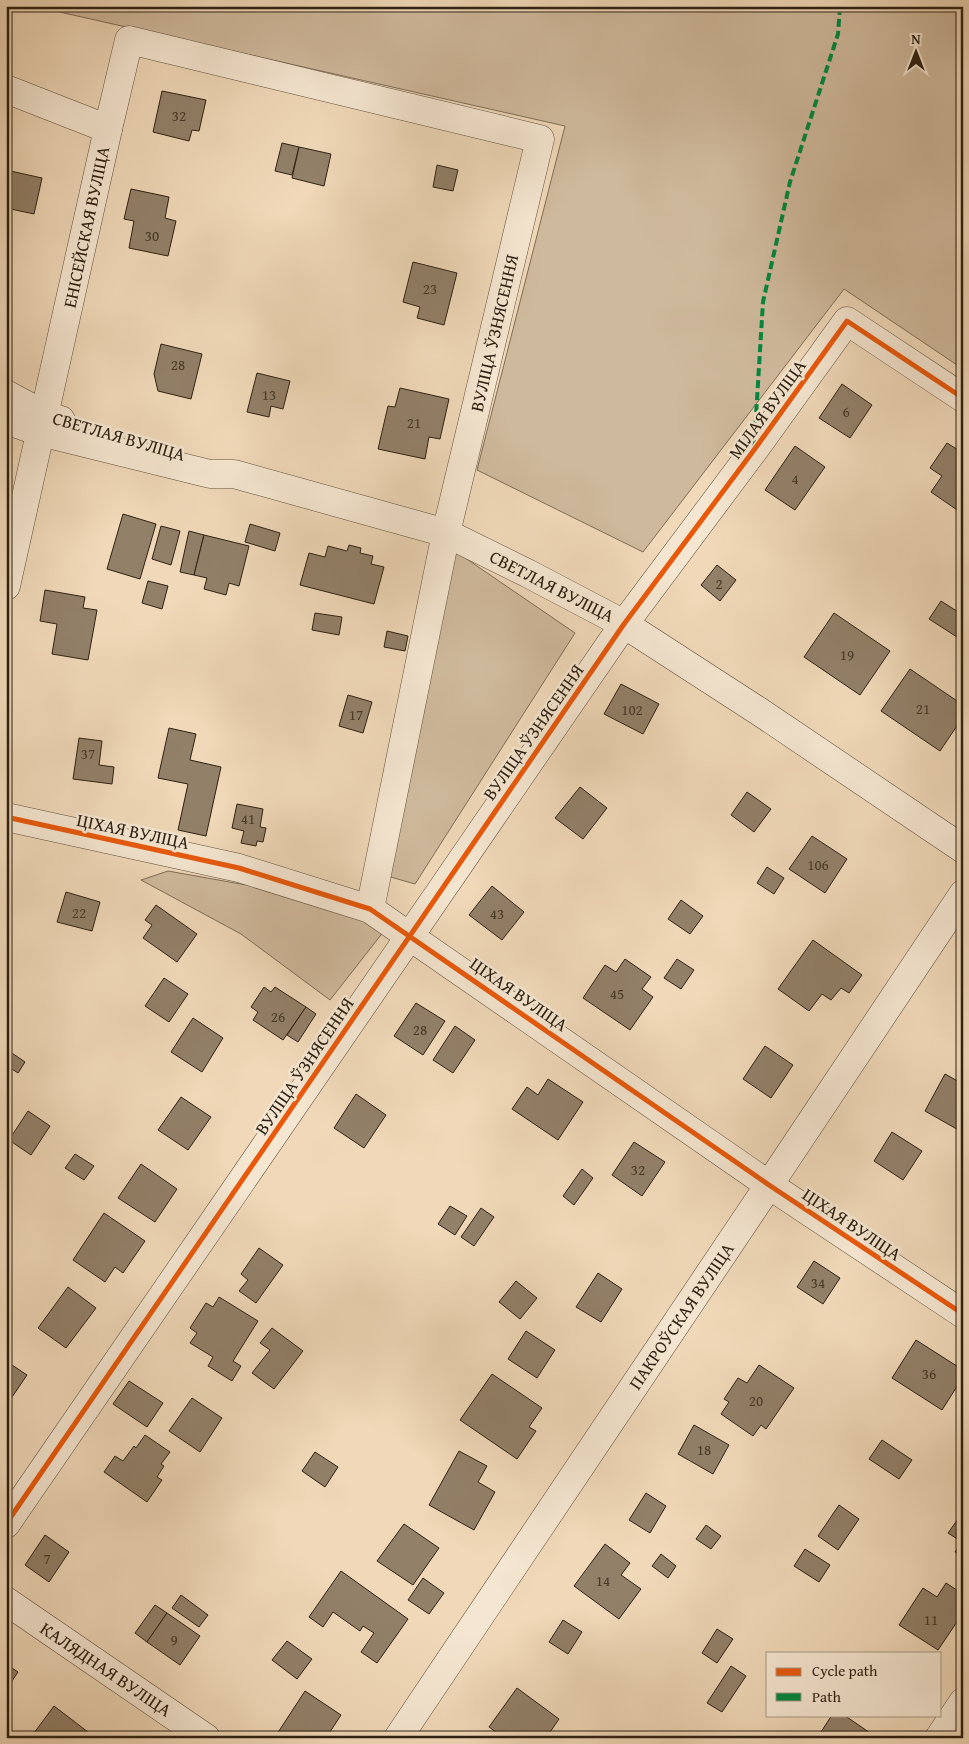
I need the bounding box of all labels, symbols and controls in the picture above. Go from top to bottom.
north arrow [892,28,942,78]
text: N [911,29,921,49]
house number: 32 [172,105,186,126]
street label: ЕНІСЕЙСКАЯ ВУЛІЦА [56,144,116,310]
house number: 30 [145,225,159,246]
street label: ВУЛІЦА ЎЗНЯСЕННЯ [463,251,525,414]
house number: 23 [423,278,437,299]
house number: 28 [171,354,185,375]
street label: МІЛАЯ ВУЛІЦА [722,354,812,464]
house number: 13 [262,384,276,405]
house number: 6 [842,401,850,422]
street label: СВЕТЛАЯ ВУЛІЦА [50,404,189,468]
house number: 21 [407,412,421,433]
house number: 4 [791,468,799,489]
street label: СВЕТЛАЯ ВУЛІЦА [485,543,619,629]
house number: 2 [715,573,723,594]
house number: 19 [840,644,854,665]
street label: ВУЛІЦА ЎЗНЯСЕННЯ [476,658,590,806]
house number: 21 [916,698,930,719]
house number: 102 [621,699,643,720]
house number: 17 [349,704,363,725]
house number: 37 [81,743,95,764]
street label: ЦІХАЯ ВУЛІЦА [74,806,192,856]
house number: 41 [241,808,255,829]
house number: 106 [807,854,829,875]
house number: 22 [72,902,86,923]
house number: 43 [490,903,504,924]
street label: ЦІХАЯ ВУЛІЦА [464,950,574,1038]
house number: 45 [610,983,624,1004]
street label: ВУЛІЦА ЎЗНЯСЕННЯ [248,991,360,1140]
house number: 26 [271,1006,285,1027]
house number: 28 [413,1019,427,1040]
house number: 32 [631,1159,645,1180]
street label: ЦІХАЯ ВУЛІЦА [797,1181,907,1267]
street label: ПАКРОЎСКАЯ ВУЛІЦА [622,1237,740,1395]
house number: 34 [811,1272,825,1293]
house number: 36 [922,1363,936,1384]
house number: 20 [749,1390,763,1411]
house number: 18 [697,1439,711,1460]
house number: 7 [43,1548,51,1569]
house number: 14 [596,1570,610,1591]
house number: 11 [924,1609,938,1630]
street label: КАЛЯДНАЯ ВУЛІЦА [35,1615,177,1723]
house number: 9 [170,1629,178,1650]
legend [766,1652,942,1716]
text: Cycle path [812,1660,878,1681]
text: Path [812,1686,841,1707]

